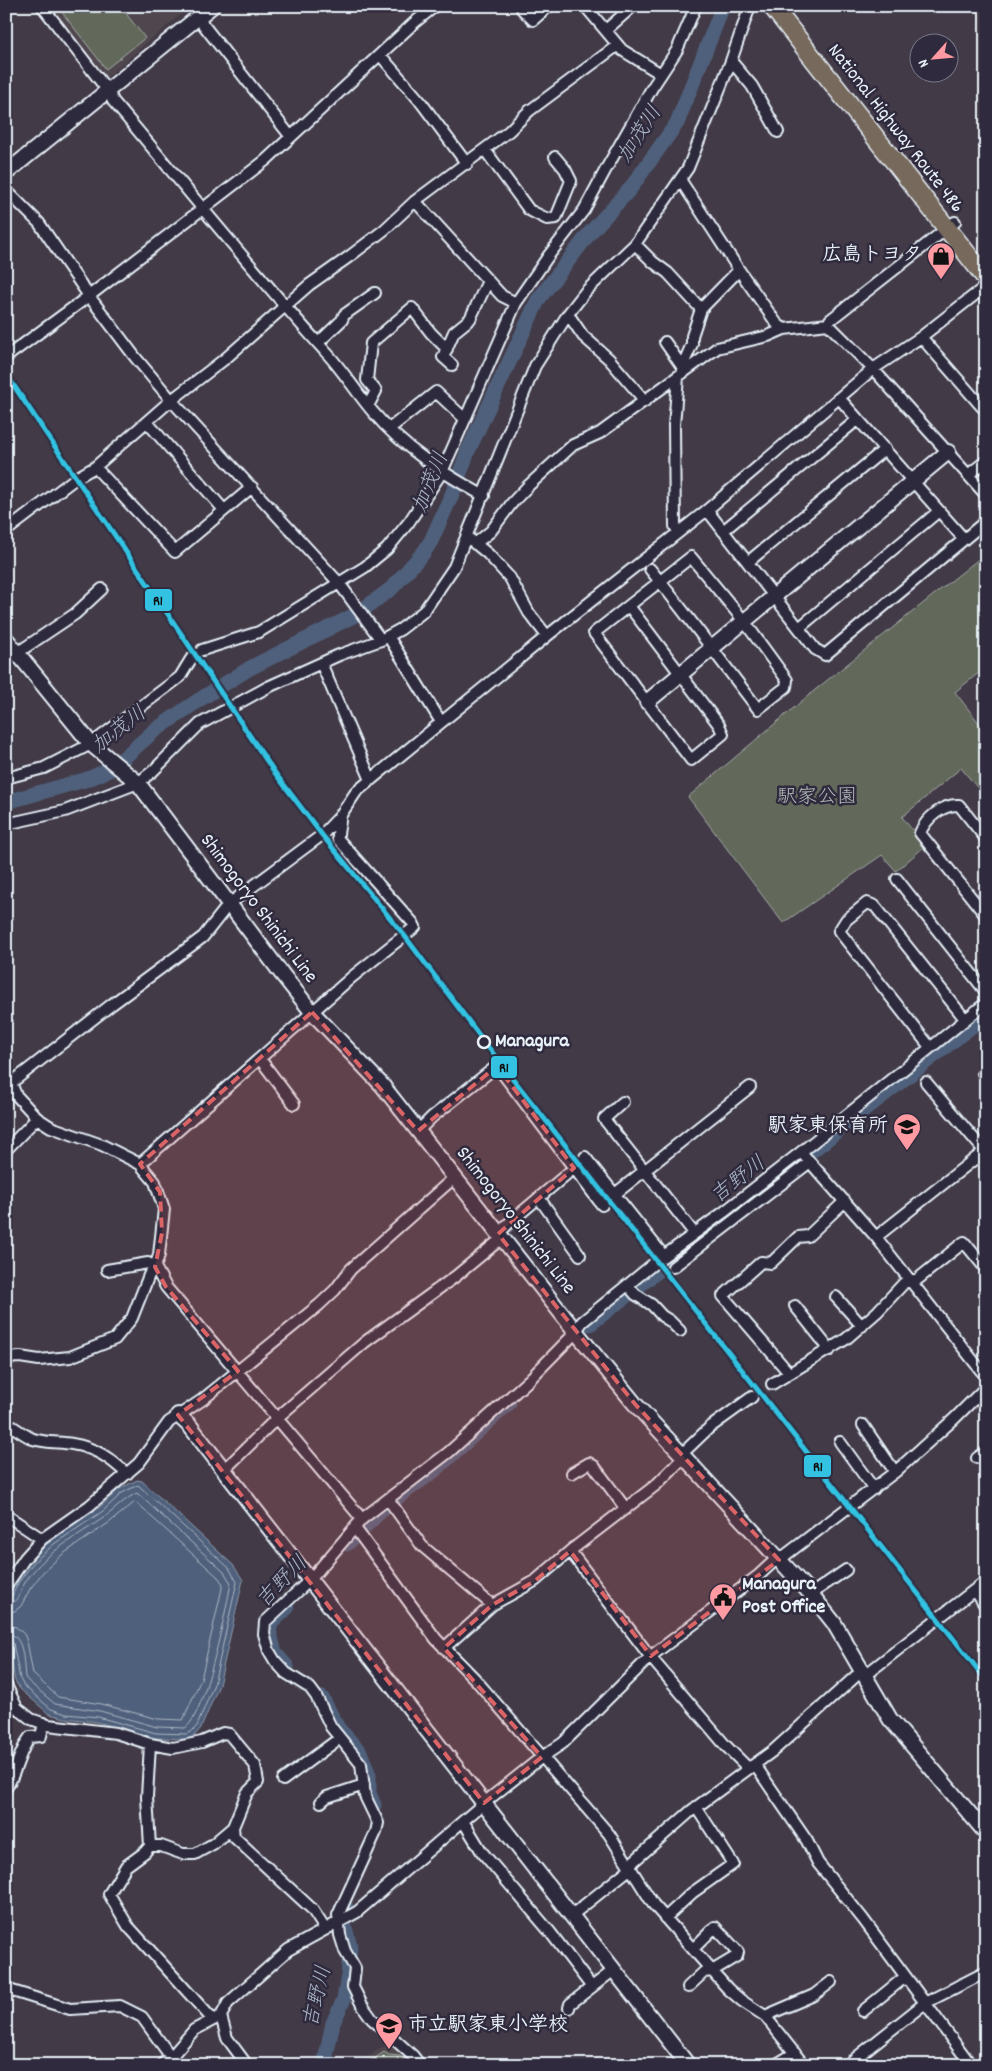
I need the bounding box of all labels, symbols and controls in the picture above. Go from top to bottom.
north arrow [910,32,960,82]
street label: National Highway Route 486 [821,40,969,218]
water label: 加茂川 [611,100,671,170]
shop icon: 広島トヨタ [926,241,956,280]
place label: 広島トヨタ [822,242,922,270]
water label: 加茂川 [406,448,458,518]
line badge: R1 [144,588,173,612]
text: R1 [153,592,163,612]
water label: 加茂川 [86,700,154,762]
park label: 駅家公園 [777,784,857,812]
street label: Shimogoryo Shinichi Line [192,828,324,990]
place label: Managura [495,1028,570,1056]
marker: Managura [477,1035,491,1049]
line badge: R1 [490,1055,518,1079]
text: R1 [499,1059,509,1079]
school or university icon: 駅家東保育所 [892,1112,922,1151]
place label: 駅家東保育所 [768,1113,888,1141]
street label: Shimogoryo Shinichi Line [448,1141,582,1301]
water label: 吉野川 [705,1150,773,1212]
line badge: R1 [803,1454,832,1478]
text: R1 [813,1458,823,1478]
water label: 吉野川 [250,1550,316,1616]
place label: Managura Post Office [742,1571,826,1622]
public building icon: Managura Post Office [708,1582,738,1621]
water label: 吉野川 [297,1963,341,2031]
school or university icon: 市立駅家東小学校 [374,2011,404,2050]
place label: 市立駅家東小学校 [408,2012,568,2040]

